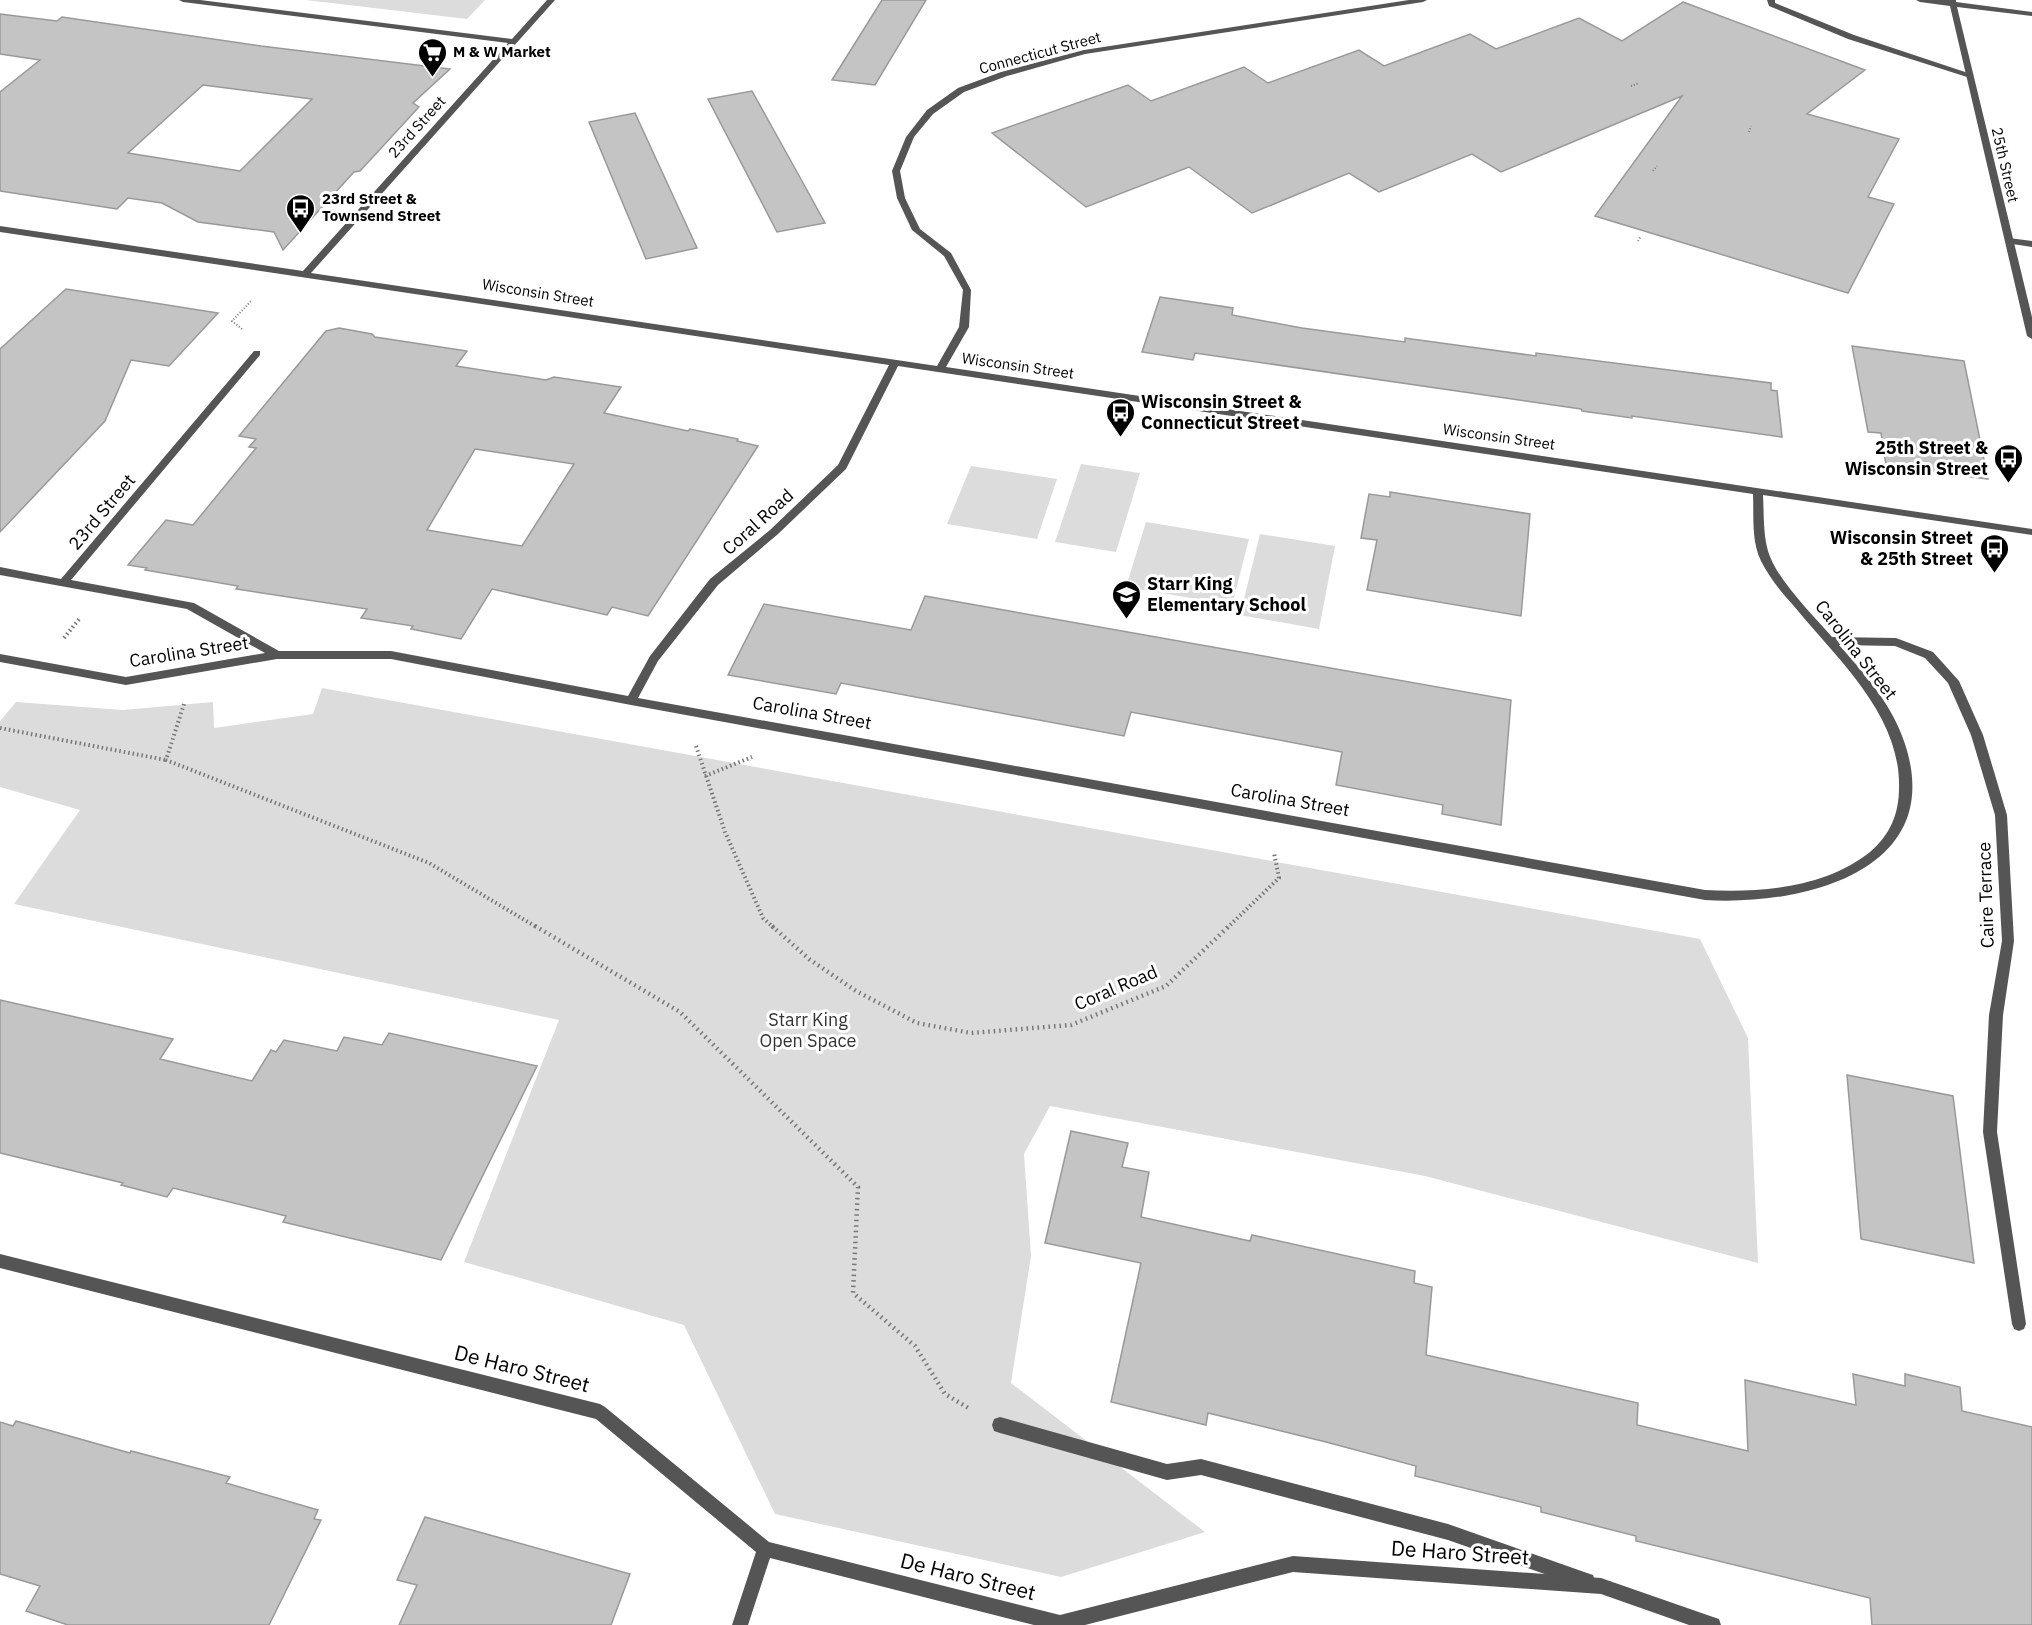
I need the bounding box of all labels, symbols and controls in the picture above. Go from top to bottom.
street label: Connecticut Street [977,27,1103,78]
supermarket icon: M & W Market [416,36,448,78]
place label: M & W Market [453,42,551,61]
street label: 23rd Street [384,92,449,162]
street label: 25th Street [1988,125,2023,204]
place label: 23rd Street & Townsend Street [322,189,441,225]
bus stop icon: 23rd Street & Townsend Street [285,192,317,234]
street label: Wisconsin Street [481,274,595,311]
street label: Wisconsin Street [961,348,1075,383]
place label: Wisconsin Street & Connecticut Street [1141,390,1302,434]
bus stop icon: Wisconsin Street & Connecticut Street [1104,396,1136,438]
street label: Wisconsin Street [1442,419,1556,454]
place label: 25th Street & Wisconsin Street [1845,436,1988,480]
bus stop icon: 25th Street & Wisconsin Street [1993,442,2025,484]
street label: 23rd Street [63,469,140,554]
street label: Coral Road [717,484,798,560]
place label: Wisconsin Street & 25th Street [1830,526,1973,570]
bus stop icon: Wisconsin Street & 25th Street [1978,532,2010,574]
place label: Starr King Elementary School [1147,572,1306,616]
school or university icon: Starr King Elementary School [1110,578,1142,620]
street label: Carolina Street [1810,595,1902,704]
street label: Carolina Street [128,631,250,672]
street label: Carolina Street [751,691,873,734]
street label: Carolina Street [1229,778,1351,821]
street label: Caire Terrace [1972,841,1999,949]
street label: Coral Road [1071,960,1161,1015]
park label: Starr King Open Space [760,1008,857,1052]
street label: De Haro Street [452,1338,593,1398]
street label: De Haro Street [1390,1533,1530,1571]
street label: De Haro Street [898,1546,1039,1606]

